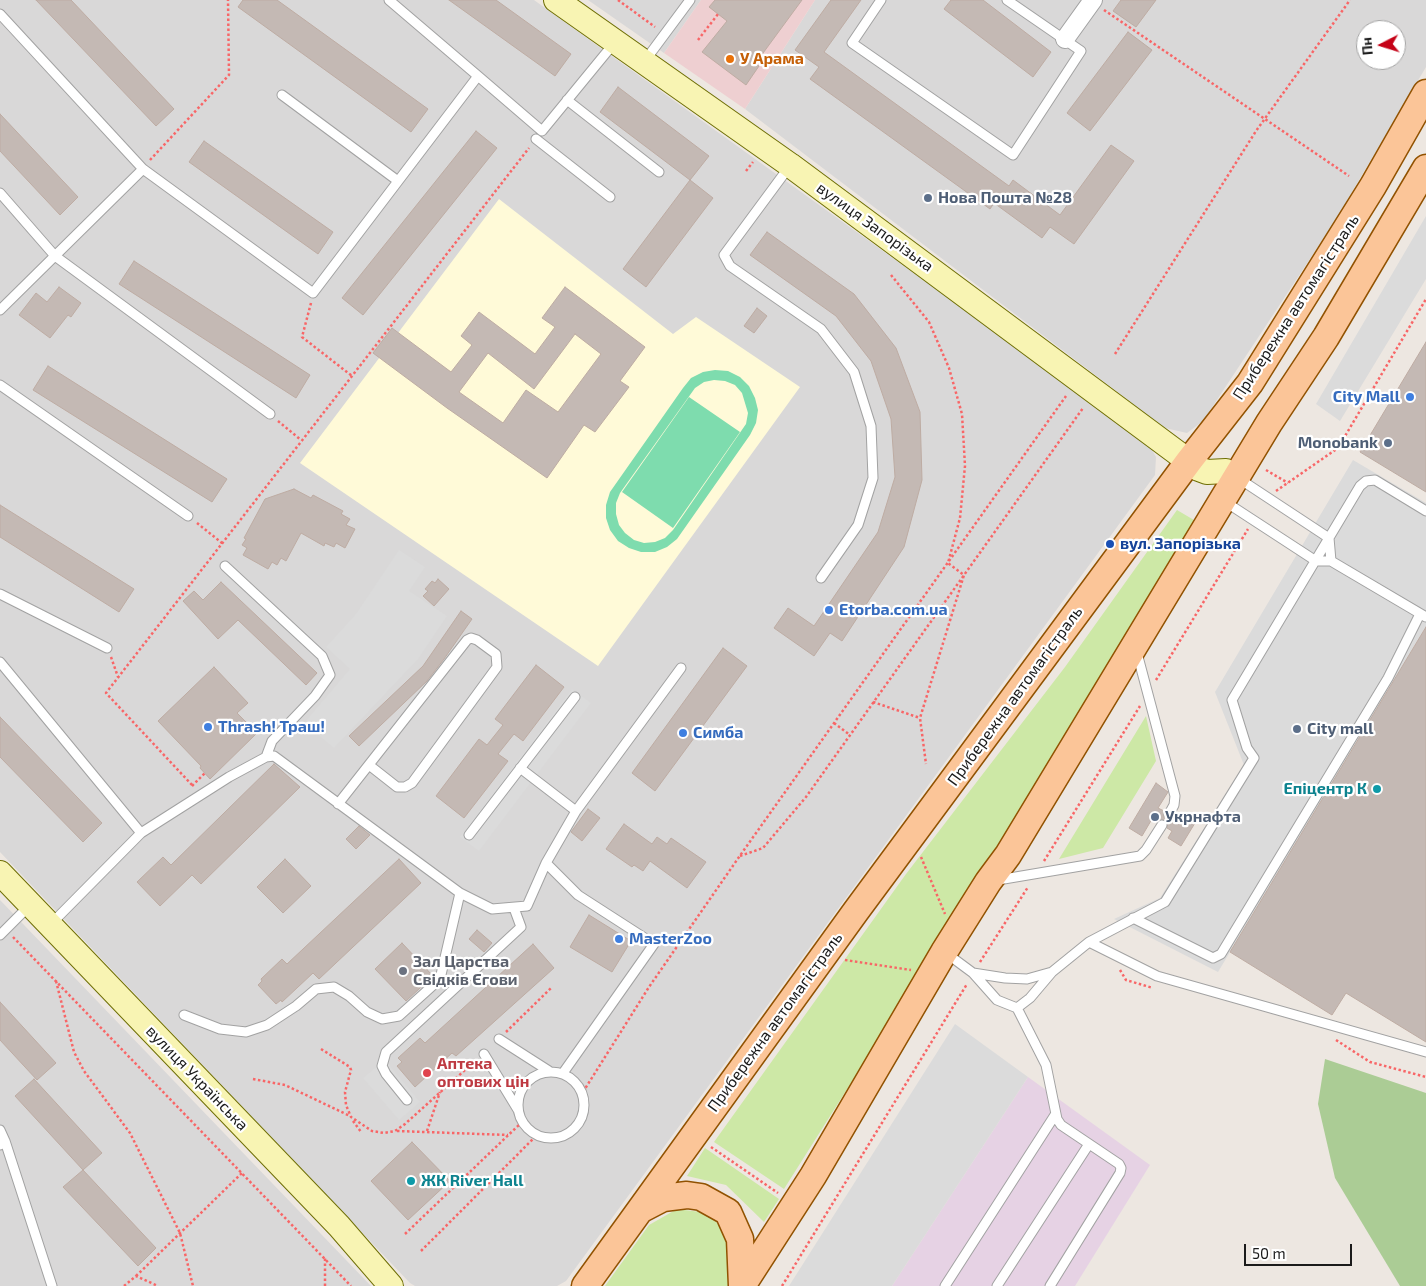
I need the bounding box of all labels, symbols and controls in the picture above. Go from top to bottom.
north arrow [1356,20,1406,70]
text: Пн [1357,36,1376,56]
place label: У Арама [740,49,804,69]
marker: У Арама [724,53,736,65]
street label: вулиця Запорізька [813,178,937,276]
place label: Нова Пошта №28 [938,188,1072,208]
marker: Нова Пошта №28 [922,192,934,204]
street label: Прибережна автомагістраль [1229,211,1363,403]
place label: City Mall [1333,387,1400,407]
marker: City Mall [1404,391,1416,403]
place label: Monobank [1298,433,1378,453]
marker: Monobank [1382,437,1394,449]
place label: вул. Запорізька [1120,534,1241,554]
marker: вул. Запорізька [1104,538,1116,550]
place label: Etorba.com.ua [839,600,948,620]
street label: Прибережна автомагістраль [943,602,1087,790]
marker: Etorba.com.ua [823,604,835,616]
place label: Thrash! Траш! [218,717,325,737]
place label: City mall [1307,719,1374,739]
marker: Thrash! Траш! [202,721,214,733]
place label: Симба [693,723,743,743]
marker: City mall [1291,723,1303,735]
marker: Симба [677,727,689,739]
place label: Епіцентр К [1283,779,1367,799]
marker: Епіцентр К [1371,783,1383,795]
place label: Укрнафта [1165,807,1241,827]
marker: Укрнафта [1149,811,1161,823]
street label: Прибережна автомагістраль [703,928,847,1116]
place label: MasterZoo [629,929,712,949]
marker: MasterZoo [613,933,625,945]
place label: Зал Царства Свідків Єгови [413,952,518,990]
marker: Зал Царства Свідків Єгови [397,965,409,977]
street label: вулиця Українська [142,1021,252,1135]
place label: Аптека оптових цін [437,1054,529,1092]
marker: Аптека оптових цін [421,1067,433,1079]
place label: ЖК River Hall [421,1171,523,1191]
marker: ЖК River Hall [405,1175,417,1187]
scale bar [1246,1234,1354,1266]
text: 50 m [1252,1244,1286,1262]

